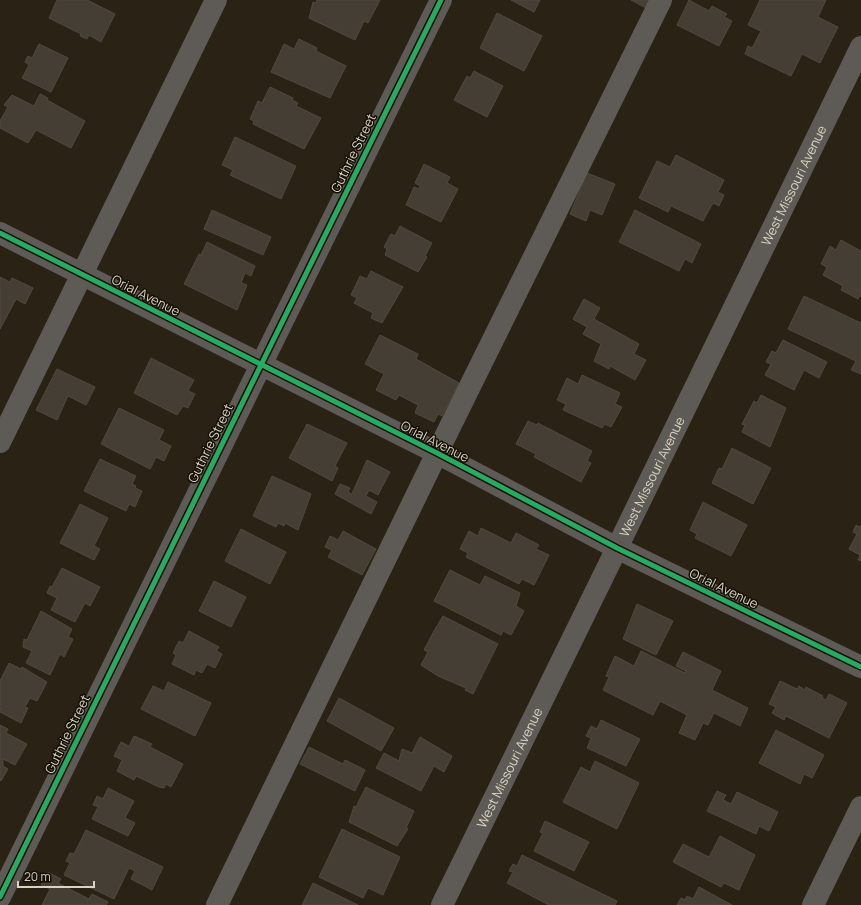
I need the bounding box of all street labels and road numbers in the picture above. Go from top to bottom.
street label: Guthrie Street [326,110,380,196]
street label: West Missouri Avenue [757,122,831,248]
street label: Orial Avenue [109,270,184,320]
street label: Guthrie Street [183,400,237,486]
street label: West Missouri Avenue [615,413,689,540]
street label: Orial Avenue [398,416,473,466]
street label: Orial Avenue [687,564,762,613]
street label: Guthrie Street [40,691,94,777]
street label: West Missouri Avenue [472,704,547,831]

